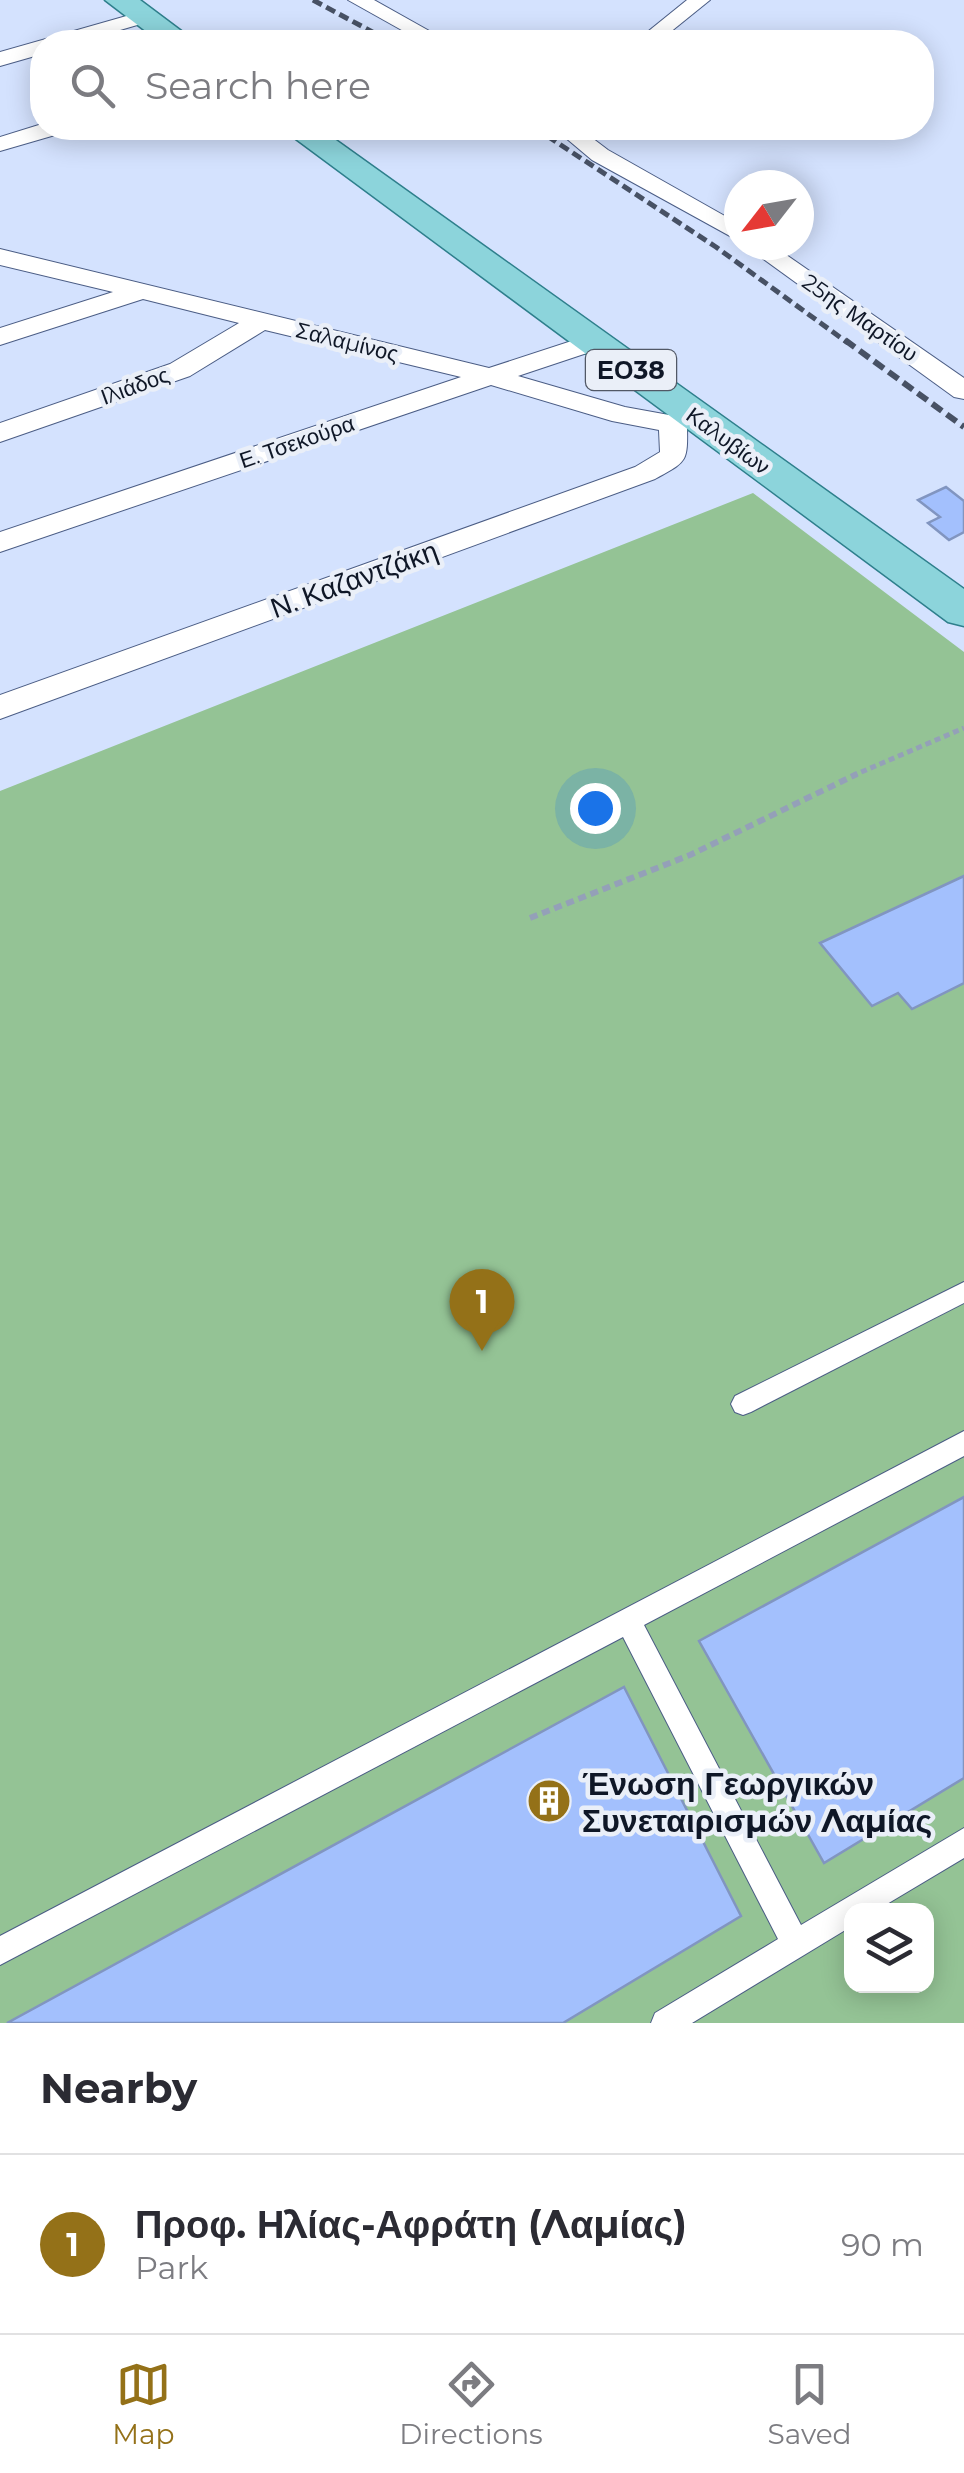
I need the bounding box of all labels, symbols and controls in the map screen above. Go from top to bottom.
search box [30,30,934,140]
icon: search [65,58,120,113]
text: Search here [145,62,371,109]
north arrow [724,170,814,260]
street label: 25ης Μαρτίου [797,268,923,368]
street label: Σαλαμίνος [293,316,401,368]
road number: ΕΟ38 [586,350,676,390]
street label: Ιλιάδος [97,361,173,411]
street label: Καλυβίων [681,402,775,480]
street label: Ε. Τσεκούρα [236,410,358,474]
street label: Ν. Καζαντζάκη [266,533,442,625]
your location [570,783,621,834]
pin: 1 [450,1268,514,1351]
place label: Ένωση Γεωργικών Συνεταιρισμών Λαμίας [582,1764,932,1840]
building icon: Ένωση Γεωργικών Συνεταιρισμών Λαμίας [526,1778,572,1824]
map controls [844,1903,934,1993]
button: layers [844,1903,934,1993]
text: Nearby [40,2062,197,2114]
text: Προφ. Ηλίας-Αφράτη (Λαμίας) [135,2201,687,2248]
text: 1 [66,2225,79,2264]
text: 90 m [841,2225,924,2264]
text: Park [135,2248,208,2287]
tab: Map [112,2357,175,2451]
tab: Directions [399,2357,543,2451]
tab: Saved [767,2357,852,2451]

